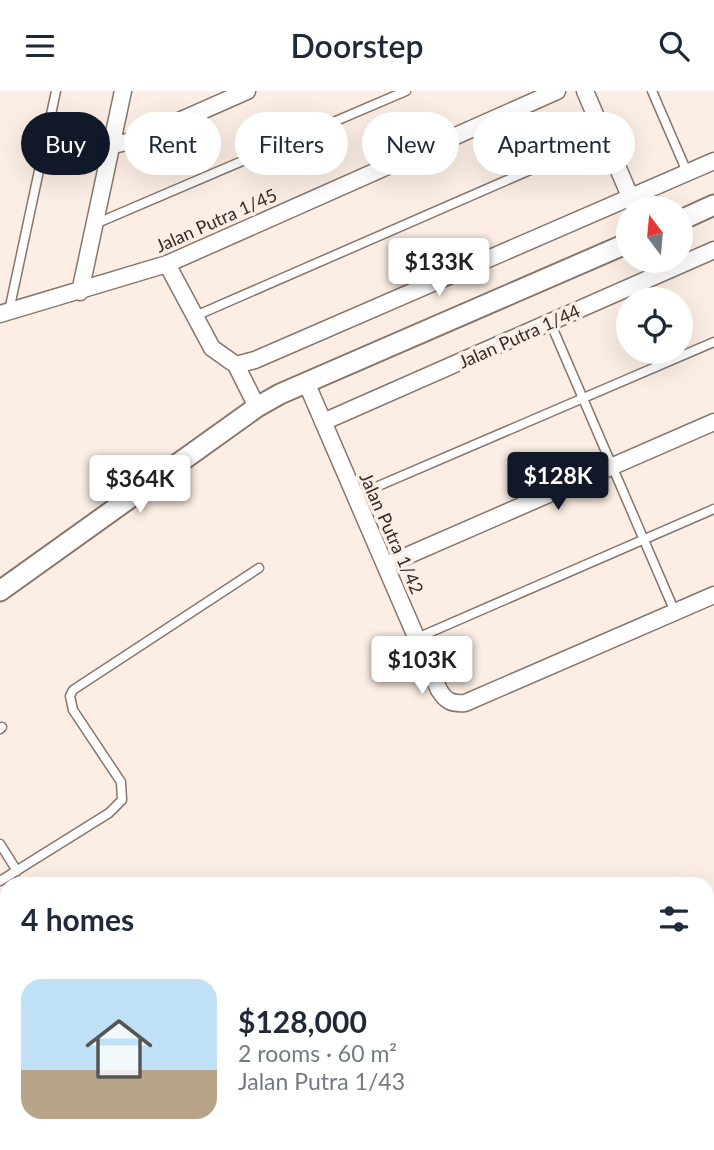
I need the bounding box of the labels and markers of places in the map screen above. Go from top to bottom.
pin: $133K [390,239,488,298]
pin: $128K [509,453,607,512]
pin: $364K [91,455,189,515]
pin: $103K [373,637,471,696]

